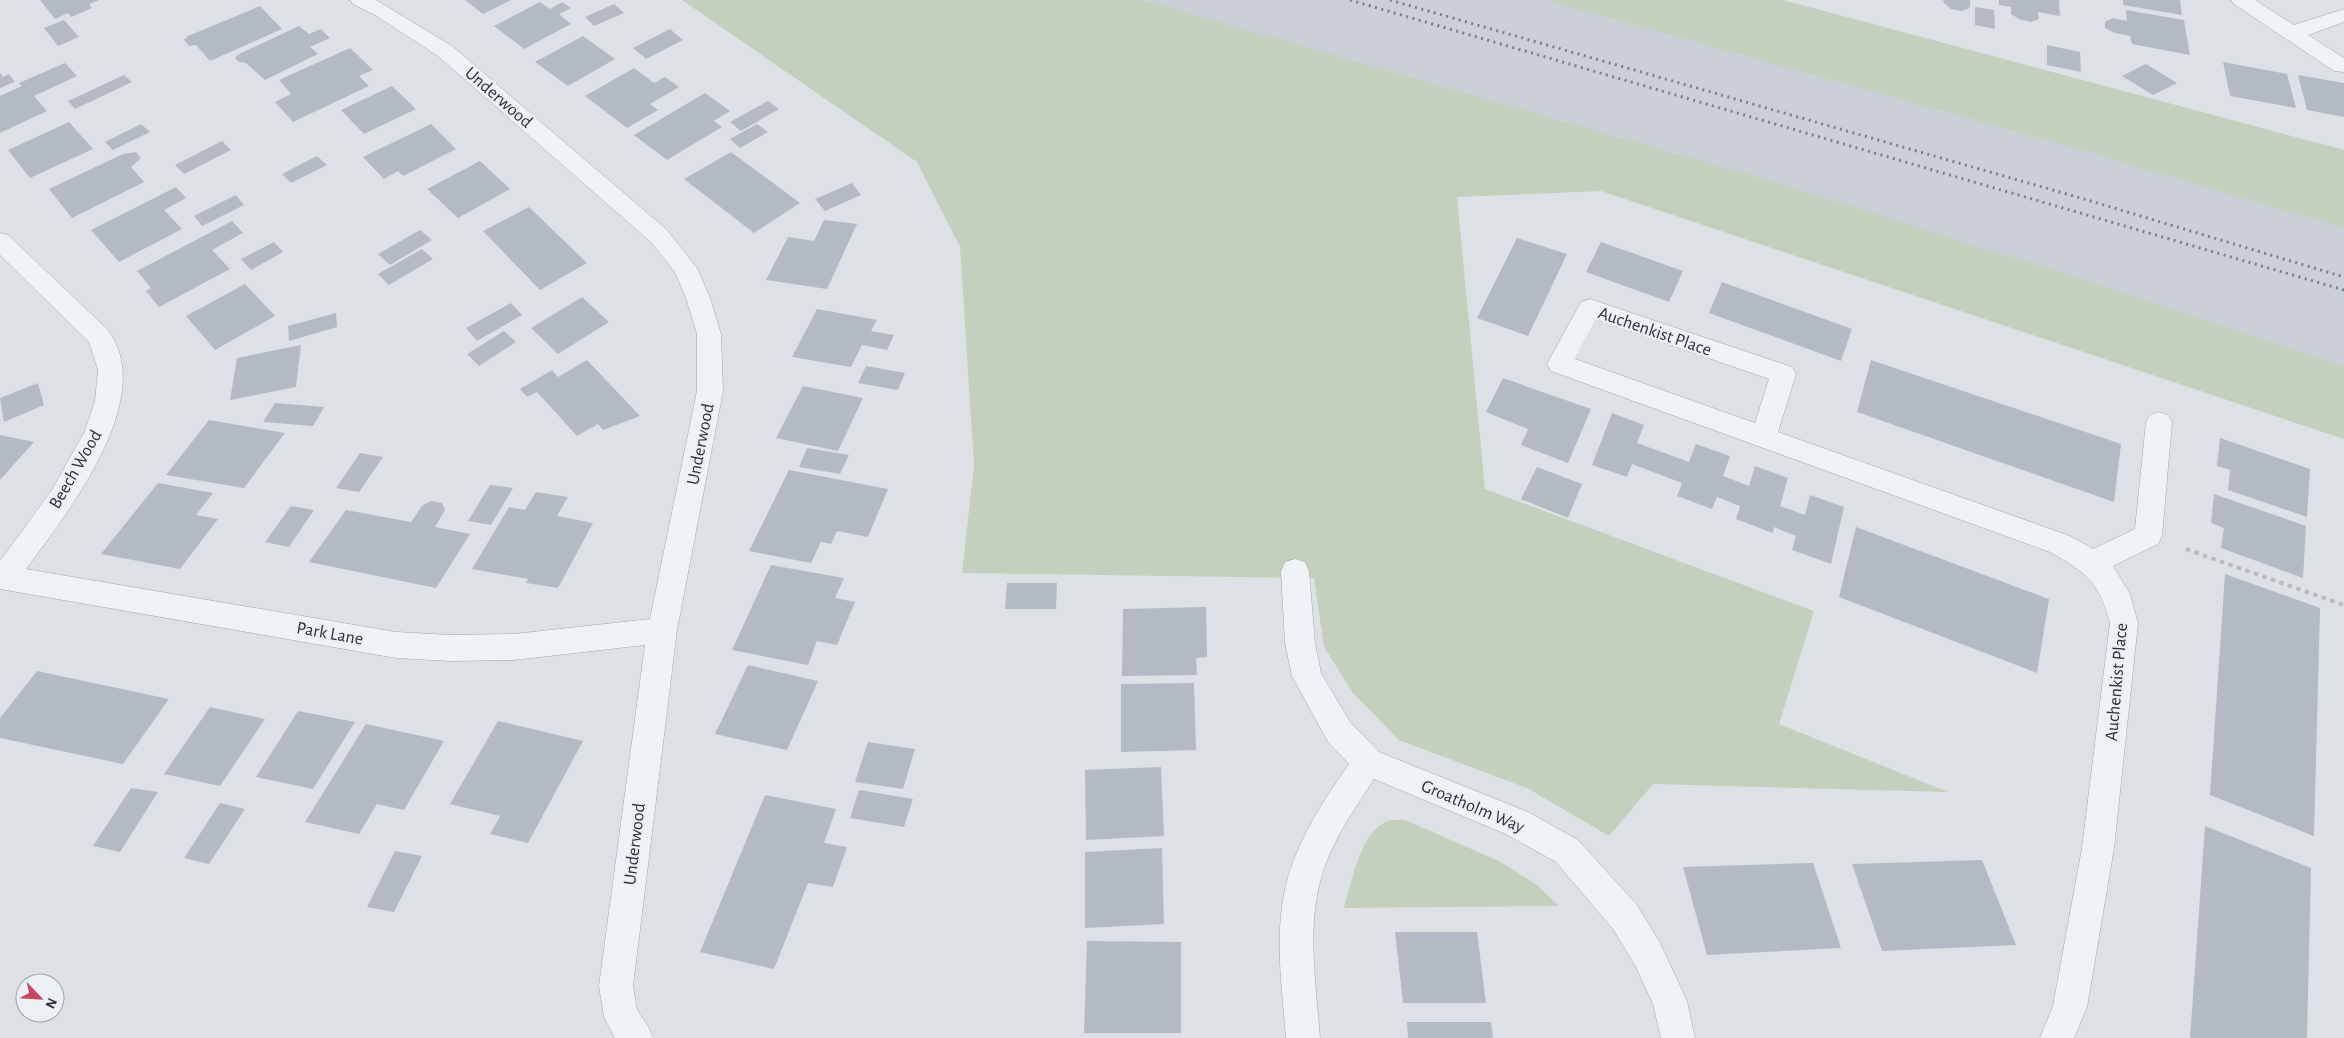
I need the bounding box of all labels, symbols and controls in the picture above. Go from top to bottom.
street label: Underwood [461,64,535,132]
street label: Auchenkist Place [1596,304,1714,360]
street label: Underwood [684,402,718,487]
street label: Beech Wood [46,427,106,512]
street label: Park Lane [295,619,365,649]
street label: Auchenkist Place [2103,622,2131,742]
street label: Groatholm Way [1418,777,1527,837]
street label: Underwood [621,802,649,886]
north arrow [15,973,65,1023]
text: N [42,996,59,1010]

